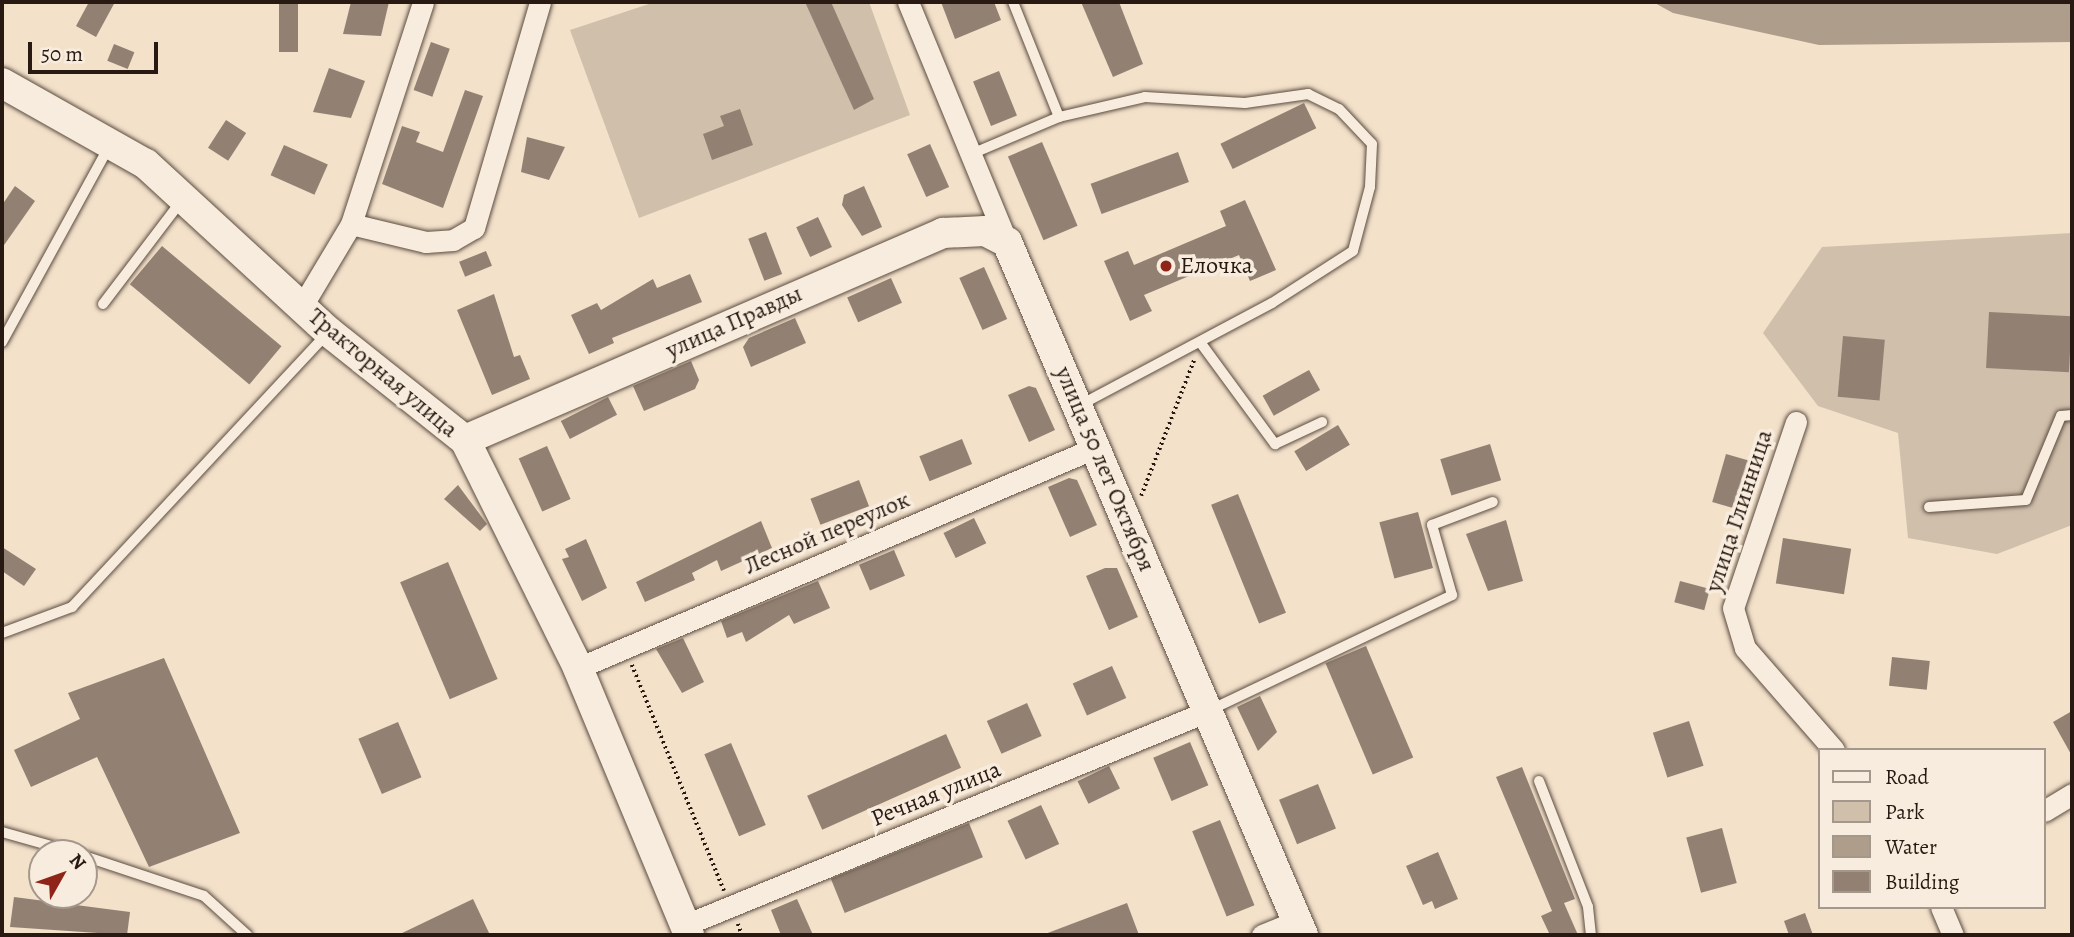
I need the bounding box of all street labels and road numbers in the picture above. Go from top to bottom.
street label: улица Правды [661,279,807,365]
street label: Тракторная улица [302,302,464,444]
street label: улица 50 лет Октября [1049,362,1161,576]
street label: улица Глинница [1699,426,1779,596]
street label: Лесной переулок [740,485,914,581]
street label: Речная улица [867,755,1005,833]

